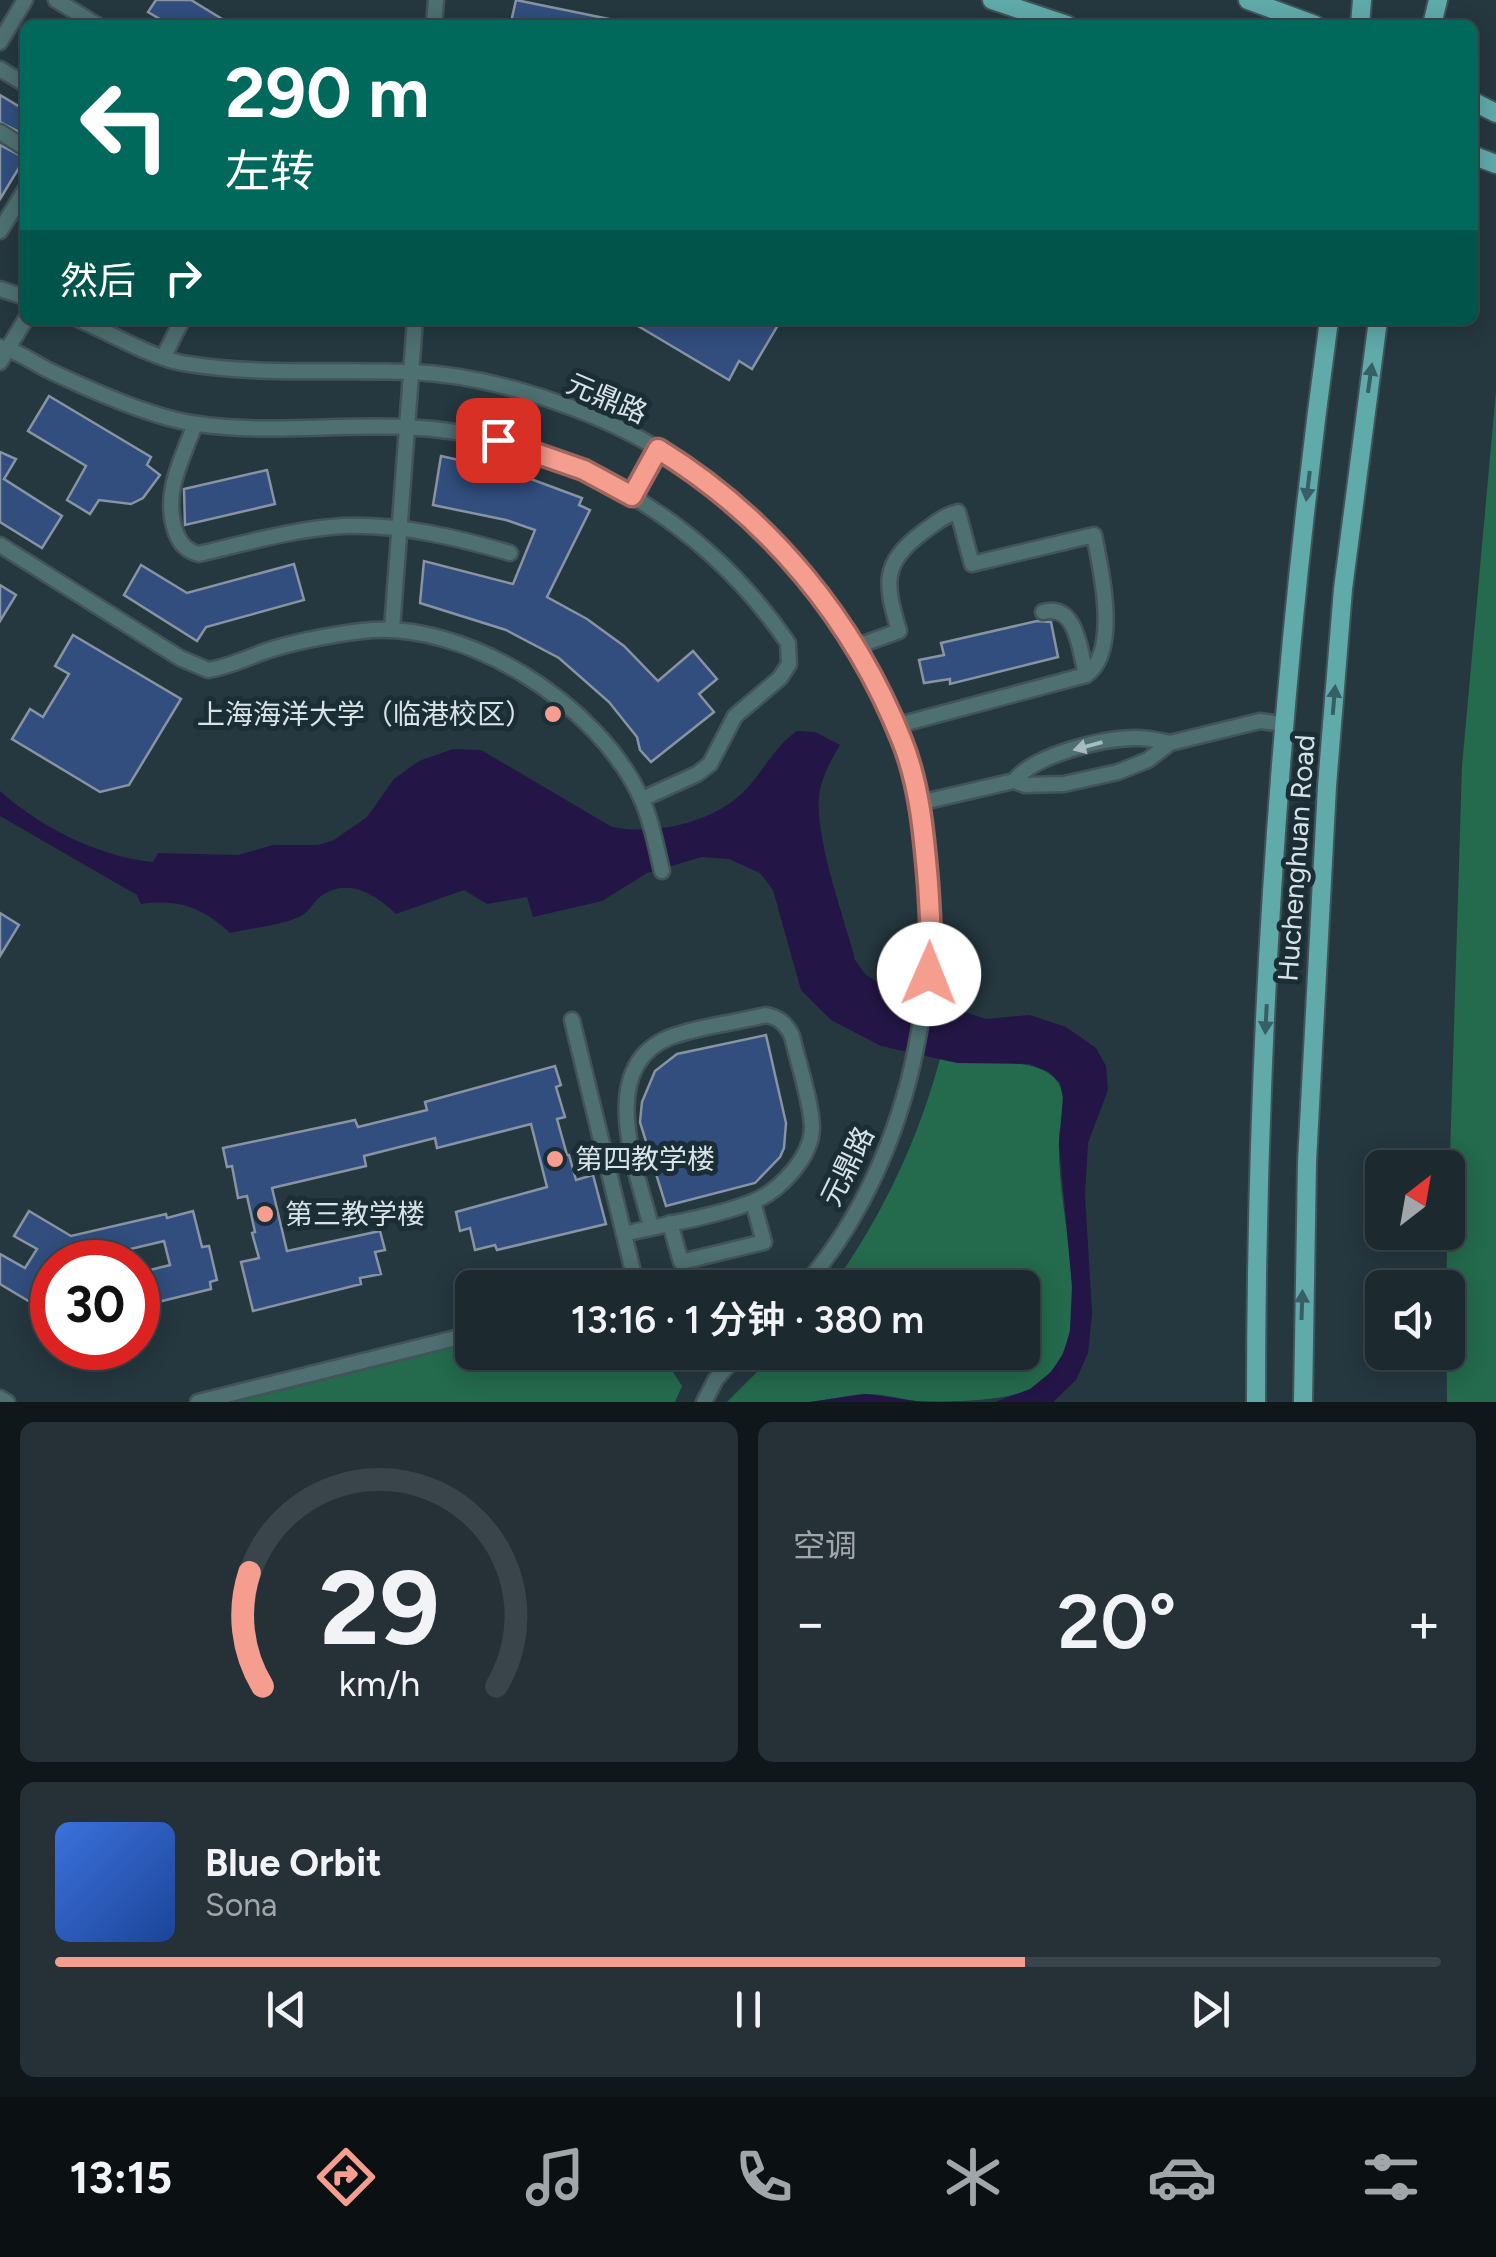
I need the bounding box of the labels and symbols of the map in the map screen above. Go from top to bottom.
one-way arrow [1362,361,1378,393]
street label: 元鼎路 [562,366,652,430]
pin [456,398,541,483]
one-way arrow [1300,471,1316,503]
one-way arrow [1327,684,1343,716]
place label: 上海海洋大学（临港校区） [197,697,533,731]
marker: 上海海洋大学（临港校区） [542,703,564,725]
street label: Huchenghuan Road [1270,733,1322,983]
one-way arrow [1072,739,1103,755]
position arrow [877,922,981,1026]
one-way arrow [1258,1004,1274,1036]
street label: 元鼎路 [813,1121,881,1211]
place label: 第四教学楼 [575,1142,715,1176]
marker: 第四教学楼 [544,1148,566,1170]
north arrow [1365,1150,1465,1250]
place label: 第三教学楼 [285,1197,425,1231]
marker: 第三教学楼 [254,1203,276,1225]
speed limit sign: 30 [30,1240,160,1370]
one-way arrow [1295,1288,1311,1320]

